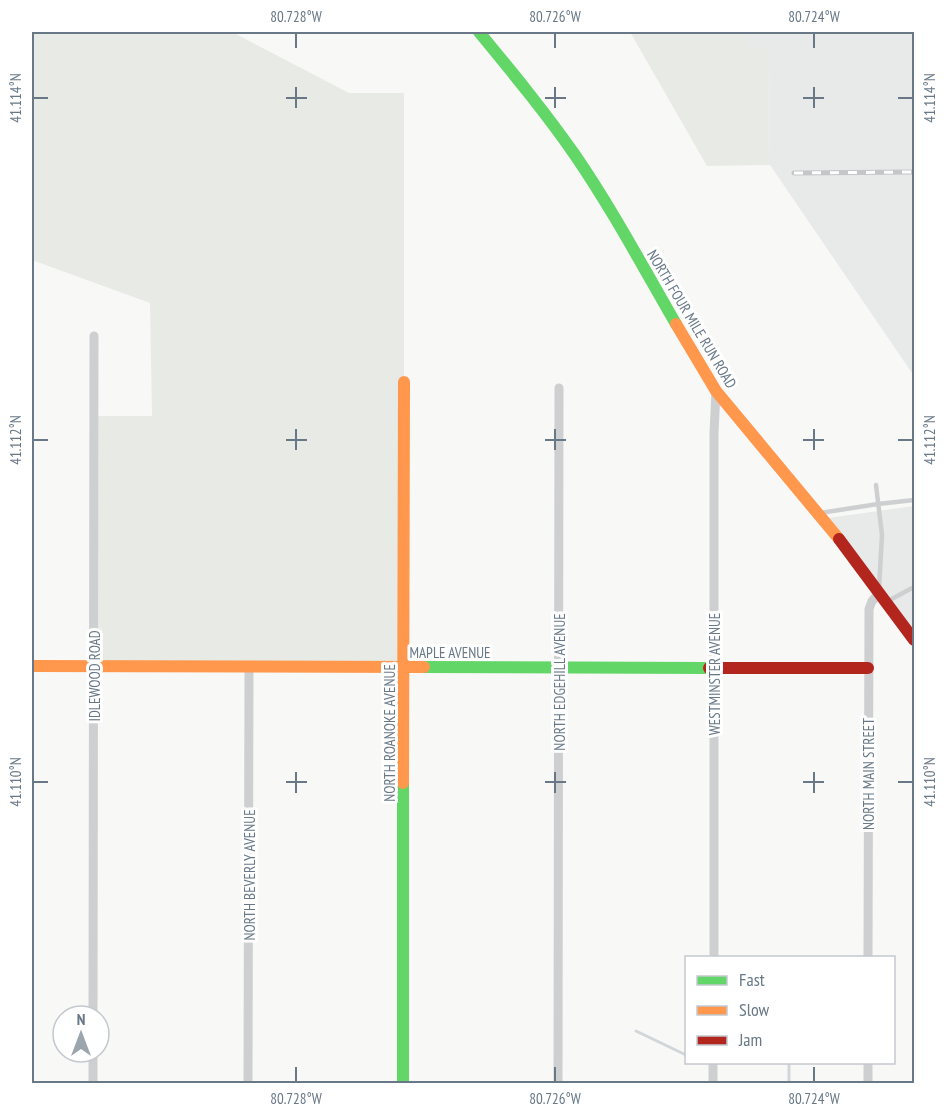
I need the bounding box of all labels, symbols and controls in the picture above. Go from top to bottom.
text: 80.728°W [270,7,322,26]
text: 80.726°W [529,7,581,26]
text: 80.724°W [788,7,840,26]
text: 41.114°N [6,73,25,123]
text: 41.114°N [920,73,939,123]
street label: NORTH FOUR MILE RUN ROAD [643,246,741,392]
text: 41.112°N [6,415,25,465]
text: 41.112°N [920,415,939,465]
street label: NORTH EDGEHILL AVENUE [550,613,569,751]
street label: WESTMINSTER AVENUE [705,613,724,735]
street label: IDLEWOOD ROAD [85,630,104,722]
street label: MAPLE AVENUE [409,643,491,662]
street label: NORTH ROANOKE AVENUE [380,664,399,802]
street label: NORTH MAIN STREET [859,718,878,830]
text: 41.110°N [6,757,25,807]
text: 41.110°N [920,757,939,807]
street label: NORTH BEVERLY AVENUE [240,809,259,941]
legend [685,956,895,1064]
text: Fast [739,968,765,991]
text: Slow [739,998,770,1021]
north arrow [51,1004,111,1064]
text: N [77,1009,85,1029]
text: Jam [738,1028,762,1051]
text: 80.728°W [270,1089,322,1108]
text: 80.726°W [529,1089,581,1108]
text: 80.724°W [788,1089,840,1108]

